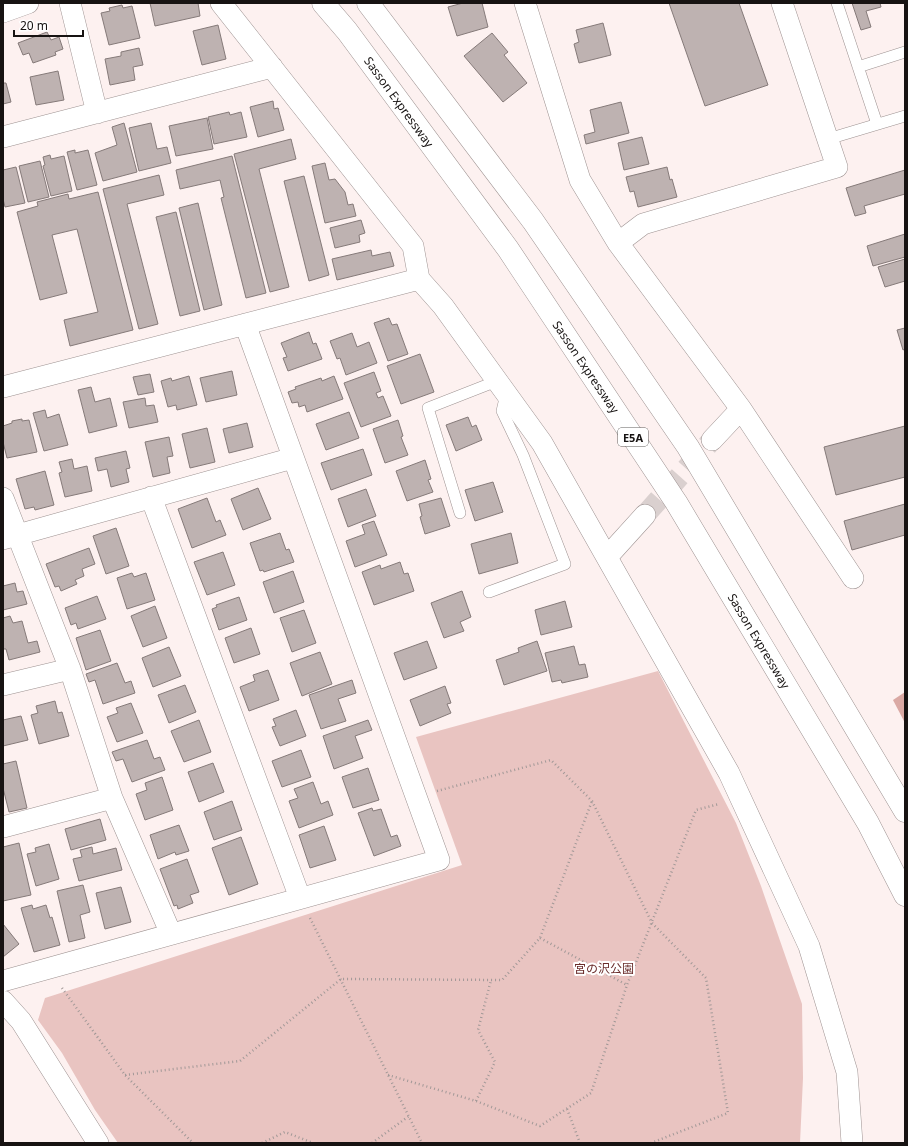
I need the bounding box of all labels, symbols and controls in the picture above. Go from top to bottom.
scale bar [14,12,83,38]
text: 20 m [20,17,48,34]
street label: Sasson Expressway [360,53,438,152]
street label: Sasson Expressway [549,317,624,417]
road number: E5A [618,428,648,446]
street label: Sasson Expressway [724,590,795,693]
park label: 宮の沢公園 [574,960,634,977]

